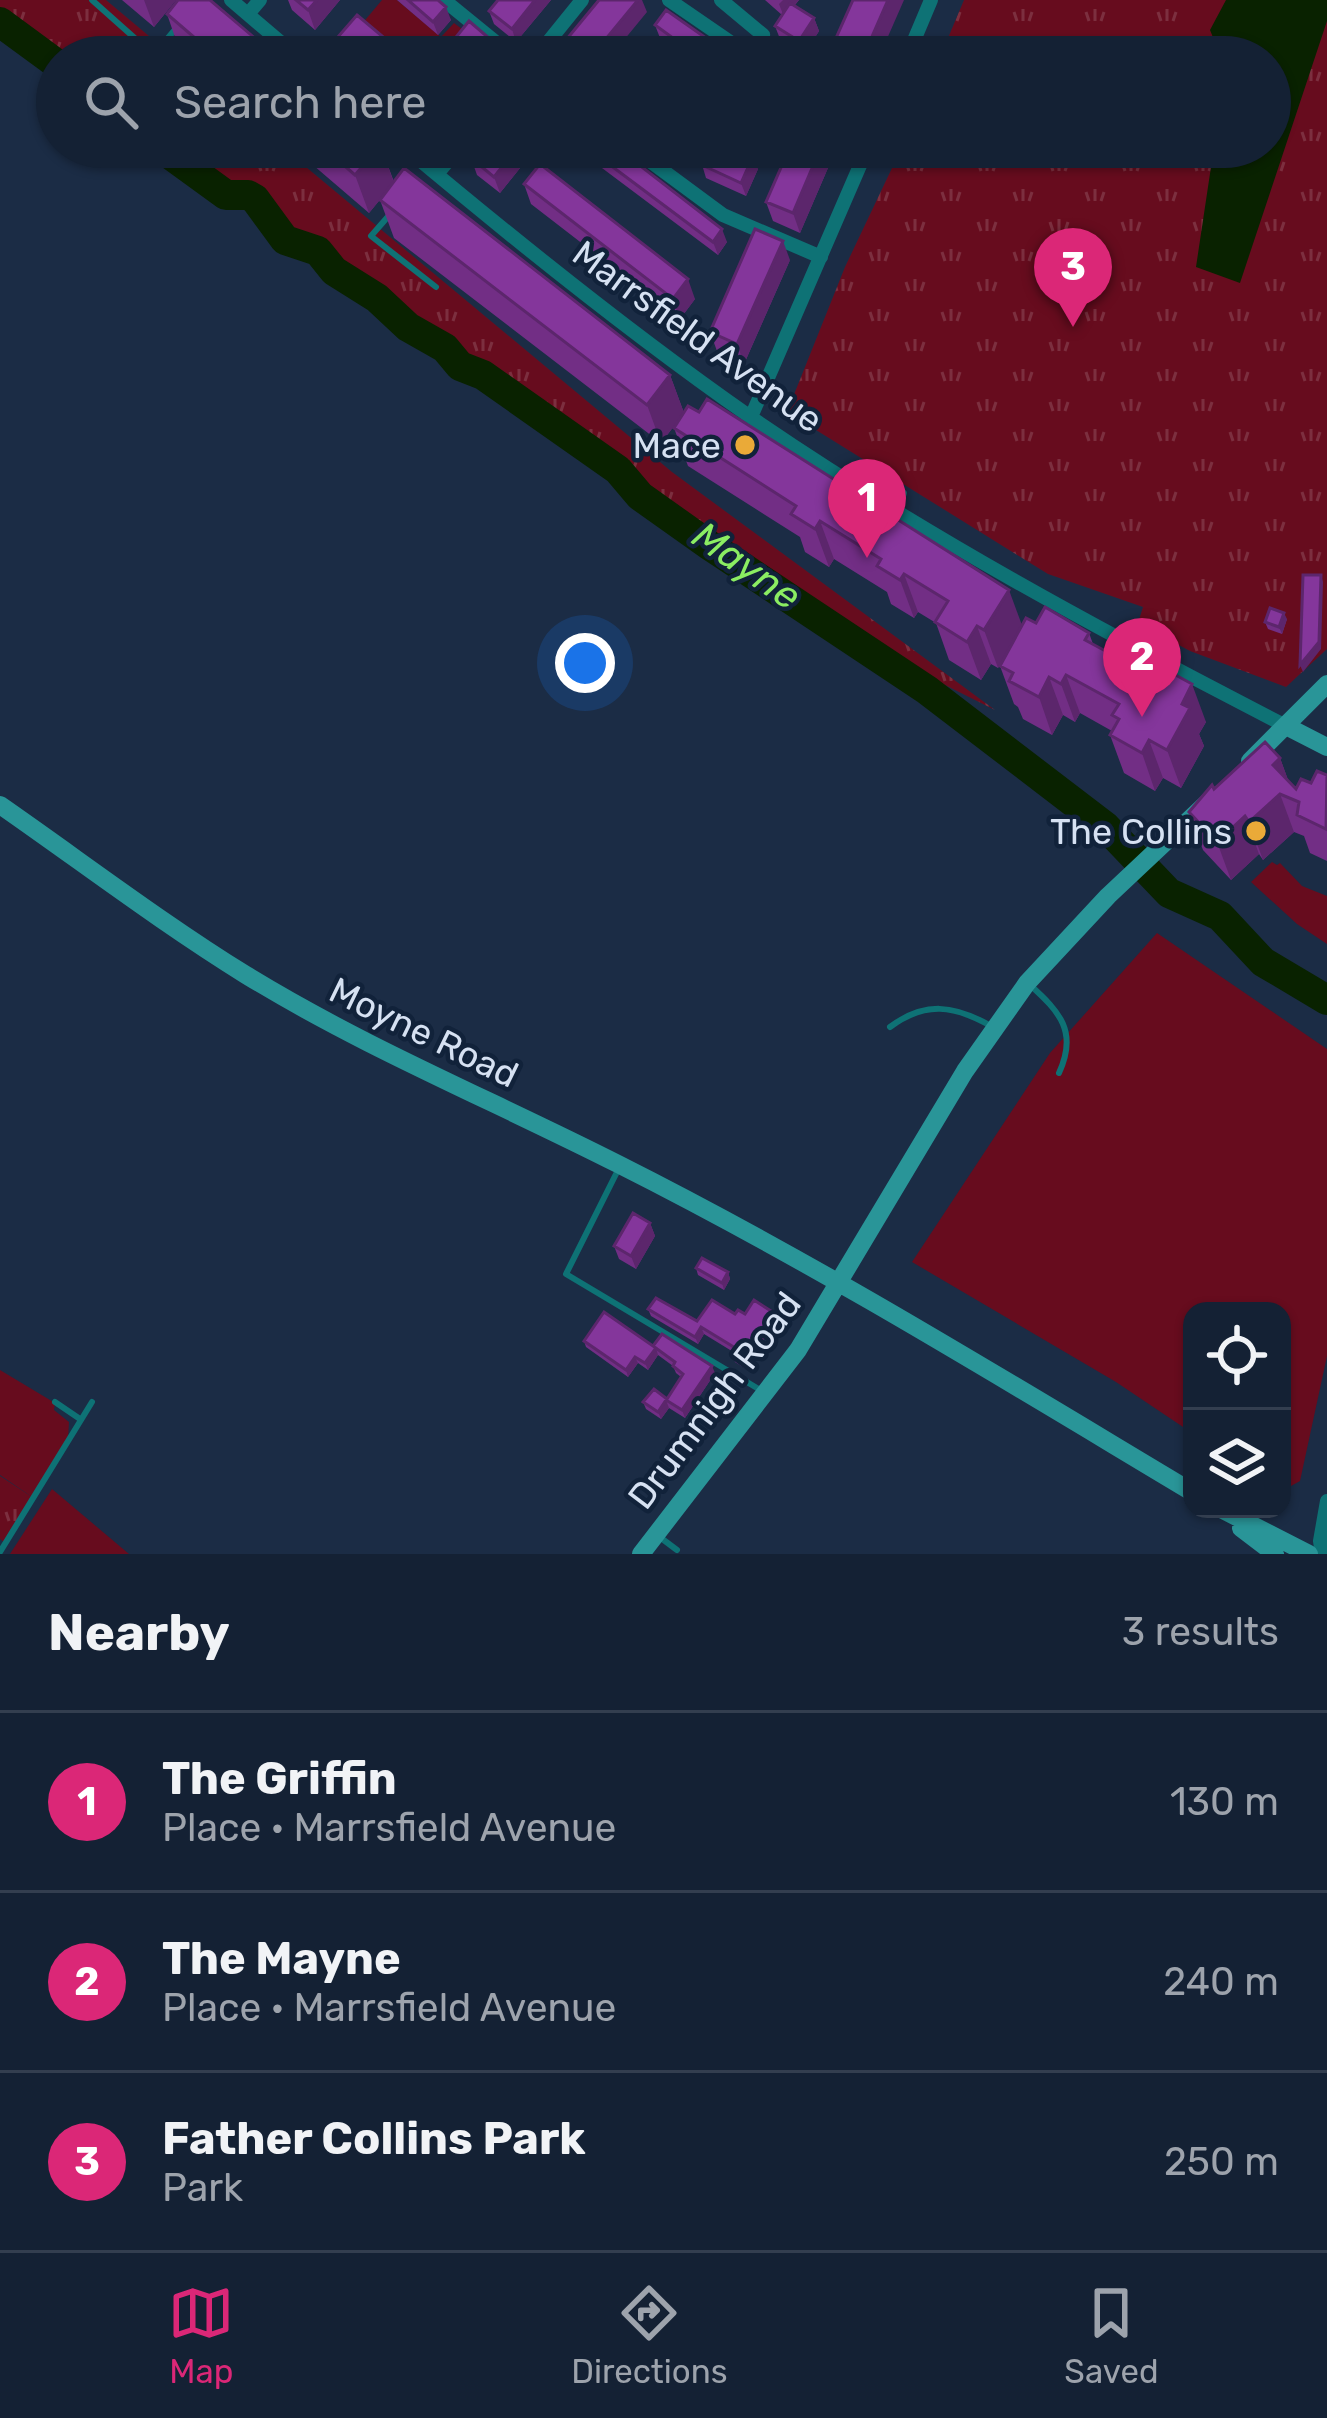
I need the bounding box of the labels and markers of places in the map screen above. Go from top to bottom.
pin: 3 [1034,228,1112,327]
place label: Mace [633,424,721,467]
marker: Mace [732,432,758,458]
pin: 1 [828,459,906,558]
pin: 2 [1103,618,1181,717]
place label: The Collins [1050,810,1232,853]
marker: The Collins [1243,818,1269,844]

